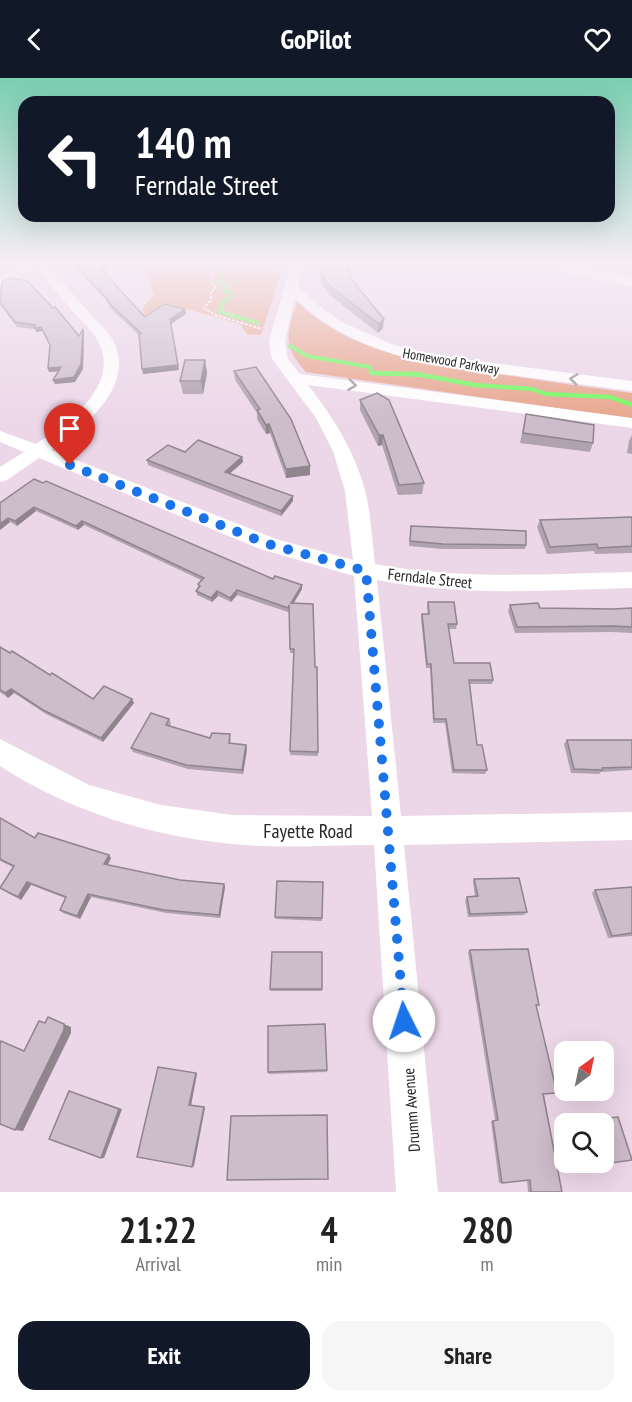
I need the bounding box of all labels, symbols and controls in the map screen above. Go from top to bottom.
text: GoPilot [281,22,351,56]
icon: back [18,23,51,56]
icon: heart [581,23,614,56]
text: 140 m [135,115,232,170]
icon: left [36,120,114,198]
text: Ferndale Street [135,168,278,202]
street label: Homewood Parkway [401,344,501,378]
one-way arrow [569,373,579,386]
one-way arrow [348,378,357,391]
pin [44,403,95,465]
icon: arrive [53,412,86,445]
street label: Ferndale Street [387,564,474,592]
street label: Fayette Road [263,818,353,844]
position arrow [372,989,436,1053]
north arrow [554,1041,614,1101]
map controls [554,1041,614,1173]
street label: Drumm Avenue [398,1067,424,1153]
button: search [554,1113,614,1173]
text: 21:22 [119,1206,197,1253]
text: 4 [320,1206,338,1253]
text: 280 [461,1206,513,1253]
text: Arrival [135,1251,181,1277]
text: min [316,1251,342,1277]
text: m [481,1251,494,1277]
button: Exit [18,1321,310,1390]
button: Share [322,1321,614,1390]

